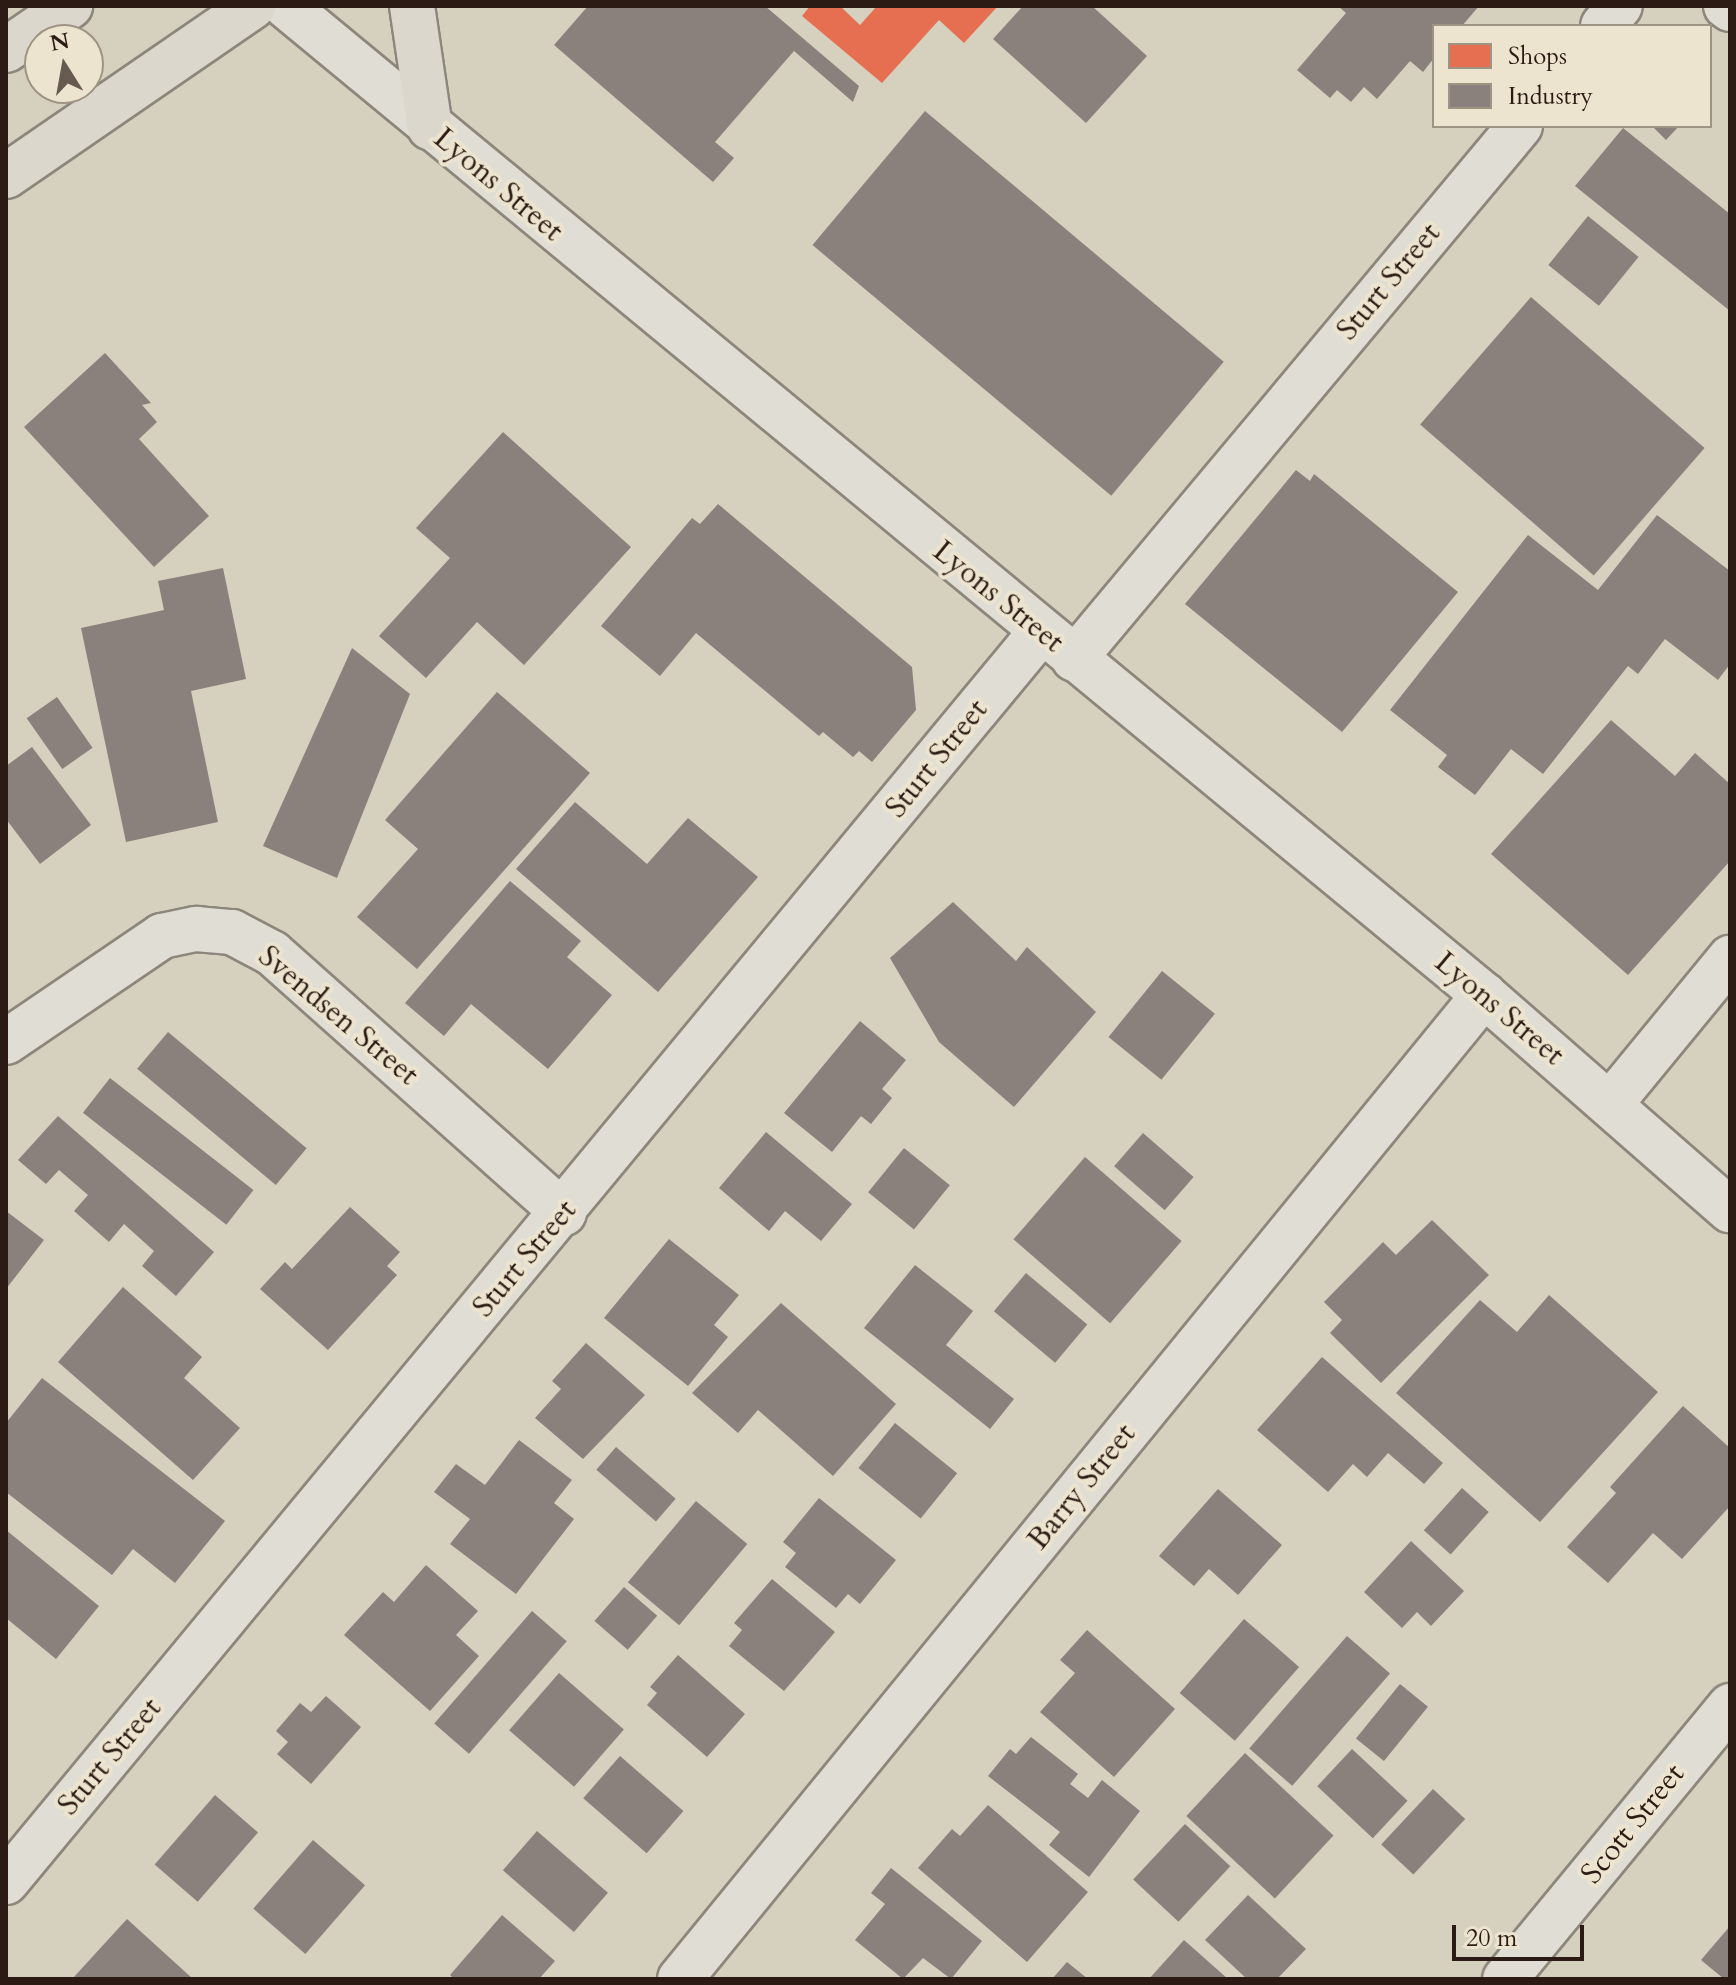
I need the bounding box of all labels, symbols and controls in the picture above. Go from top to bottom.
north arrow [24,24,104,104]
legend [1432,24,1712,128]
text: N [48,26,72,59]
text: Shops [1508,40,1567,73]
text: Industry [1508,80,1593,113]
street label: Lyons Street [426,121,570,249]
street label: Sturt Street [1330,216,1448,348]
street label: Lyons Street [925,533,1071,661]
street label: Sturt Street [878,693,996,825]
street label: Svendsen Street [251,939,425,1093]
street label: Lyons Street [1427,945,1571,1073]
street label: Sturt Street [466,1193,584,1325]
street label: Barry Street [1020,1417,1144,1557]
street label: Sturt Street [51,1691,169,1823]
street label: Scott Street [1574,1757,1692,1891]
scale bar [1456,1909,1588,1959]
text: 20 m [1466,1922,1517,1955]

